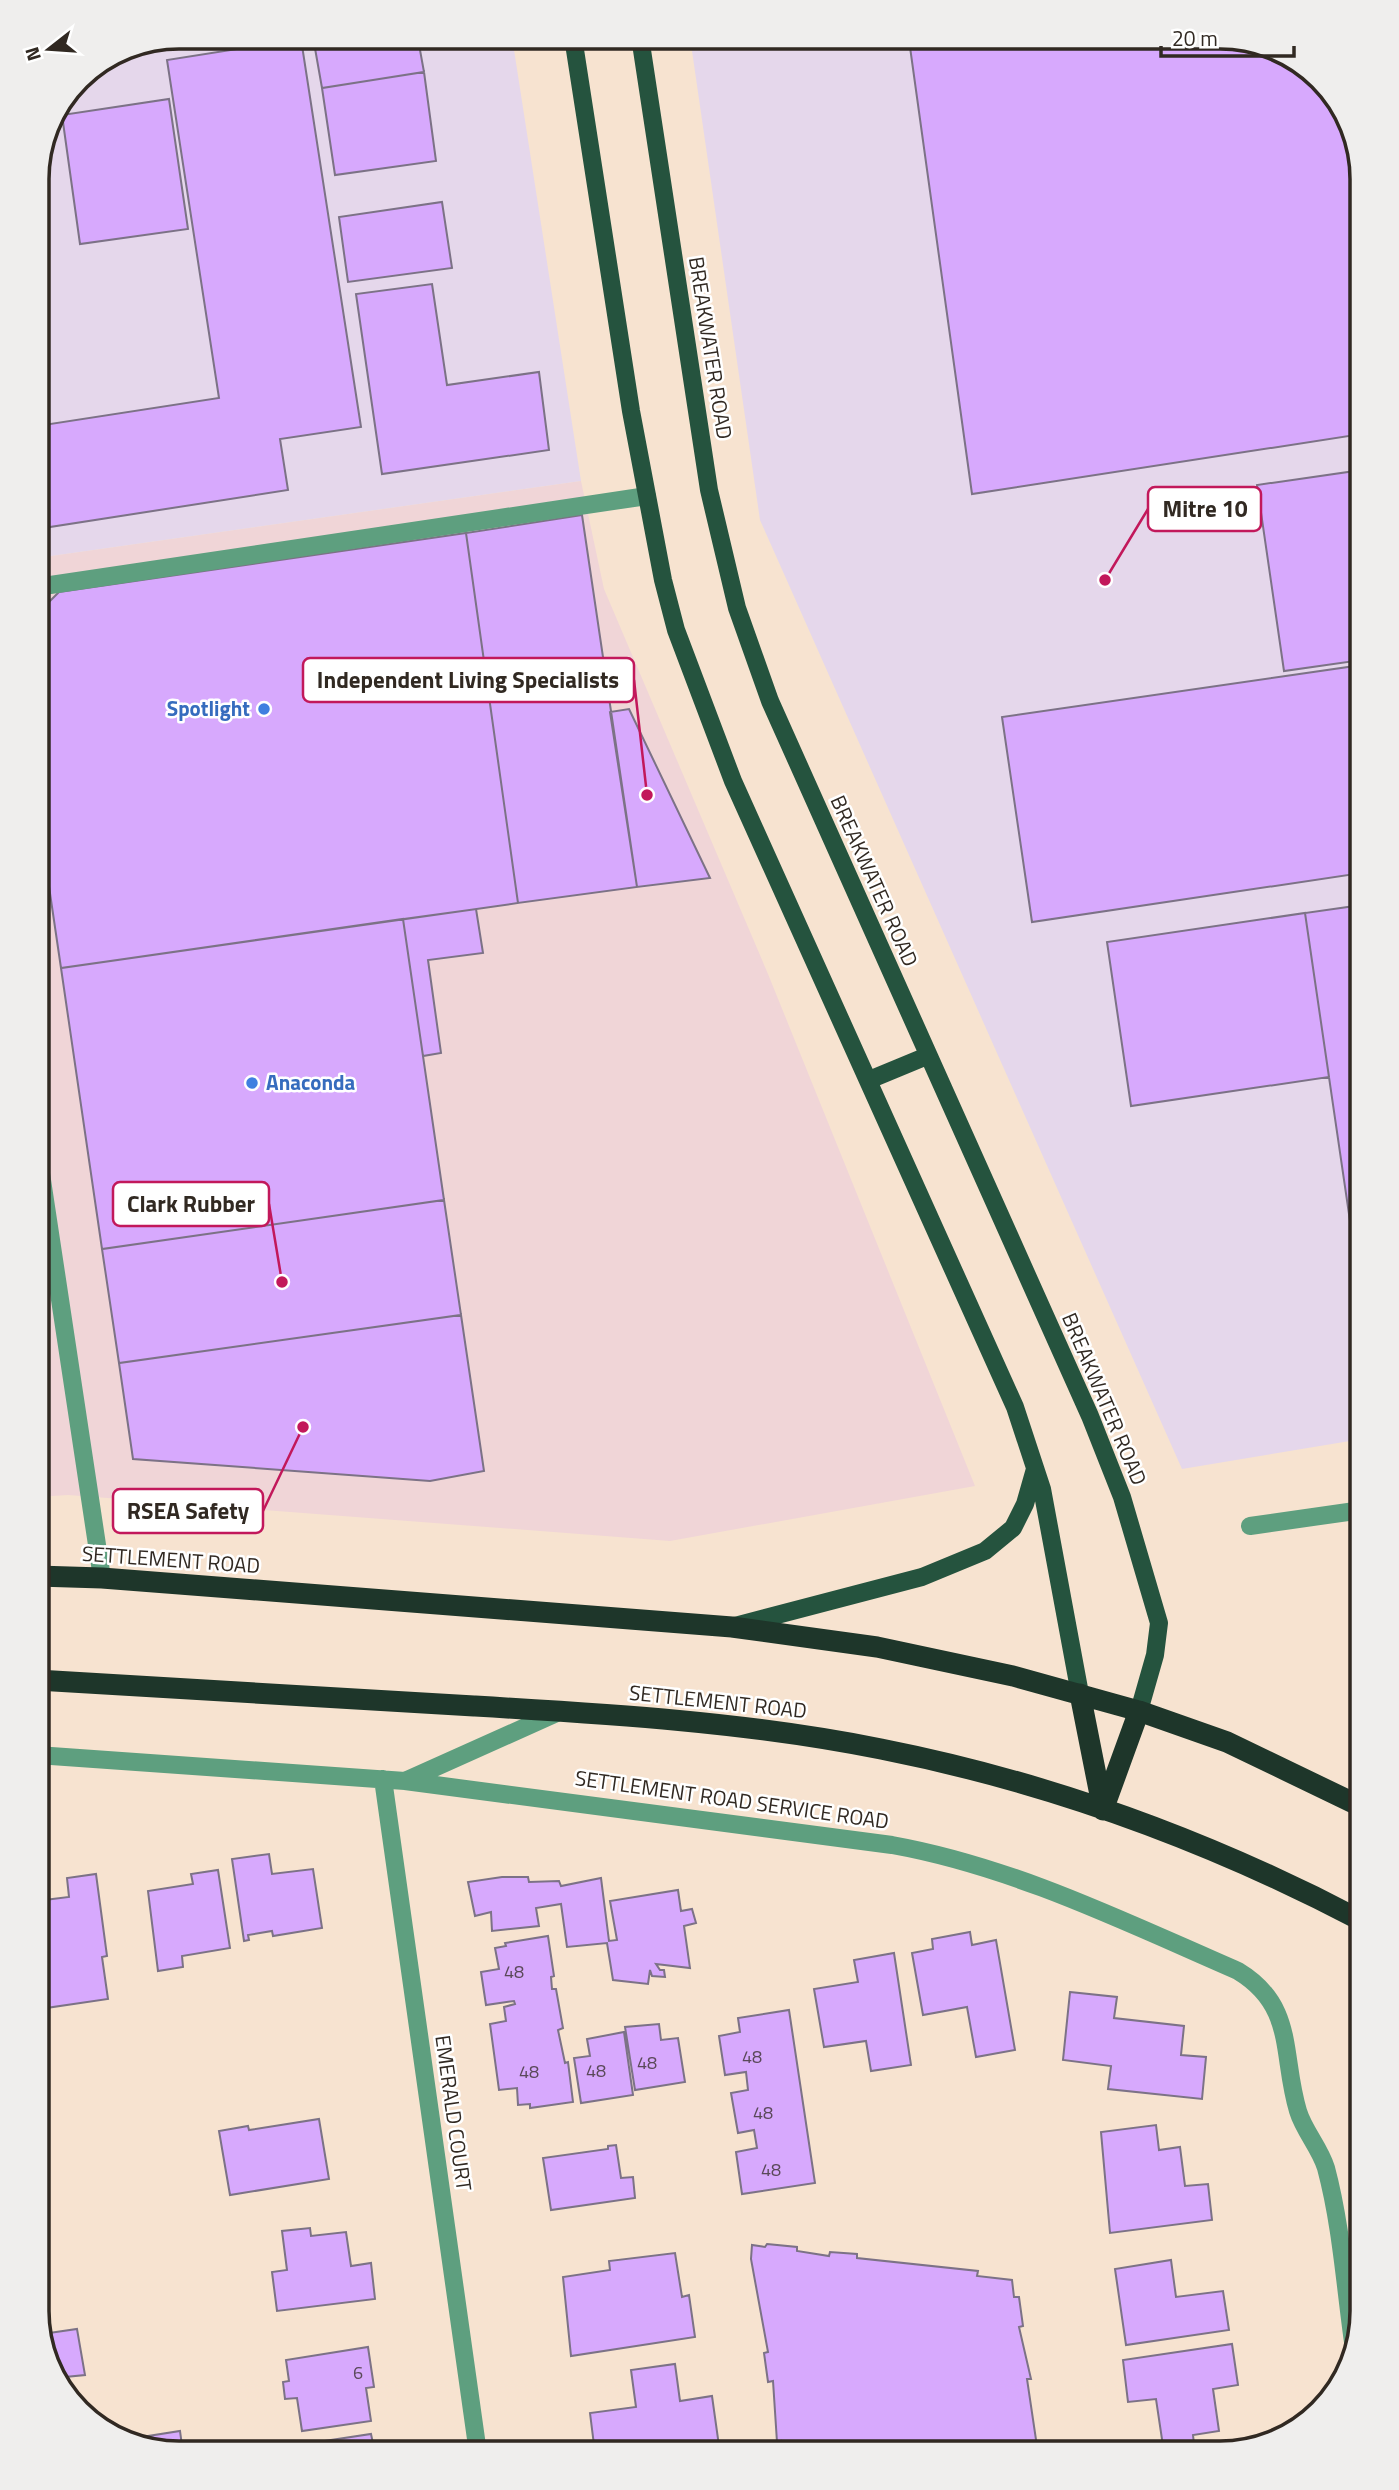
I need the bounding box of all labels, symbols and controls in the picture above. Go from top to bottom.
north arrow [14,14,84,84]
scale bar [1161,14,1294,58]
text: 20 m [1172,22,1218,54]
text: N [16,44,48,65]
street label: BREAKWATER ROAD [681,254,741,441]
callout: Mitre 10 [1148,487,1261,531]
text: Mitre 10 [1162,491,1248,526]
callout: Independent Living Specialists [303,658,634,702]
text: Independent Living Specialists [317,662,619,697]
place label: Spotlight [167,692,250,724]
marker: Spotlight [256,701,272,717]
street label: BREAKWATER ROAD [823,790,927,971]
place label: Anaconda [266,1066,356,1098]
marker: Anaconda [244,1075,260,1091]
callout: Clark Rubber [113,1182,269,1226]
text: Clark Rubber [127,1186,256,1221]
street label: BREAKWATER ROAD [1054,1307,1156,1490]
callout: RSEA Safety [113,1489,263,1533]
text: RSEA Safety [127,1493,250,1528]
street label: SETTLEMENT ROAD [81,1537,261,1581]
street label: SETTLEMENT ROAD [628,1676,809,1726]
street label: SETTLEMENT ROAD SERVICE ROAD [573,1761,891,1837]
house number: 48 [504,1958,524,1985]
street label: EMERALD COURT [427,2033,481,2193]
house number: 48 [742,2043,762,2070]
house number: 48 [637,2049,657,2076]
house number: 48 [586,2057,606,2084]
house number: 48 [519,2058,539,2085]
house number: 48 [753,2099,773,2126]
house number: 48 [761,2156,781,2183]
house number: 6 [353,2359,363,2386]

